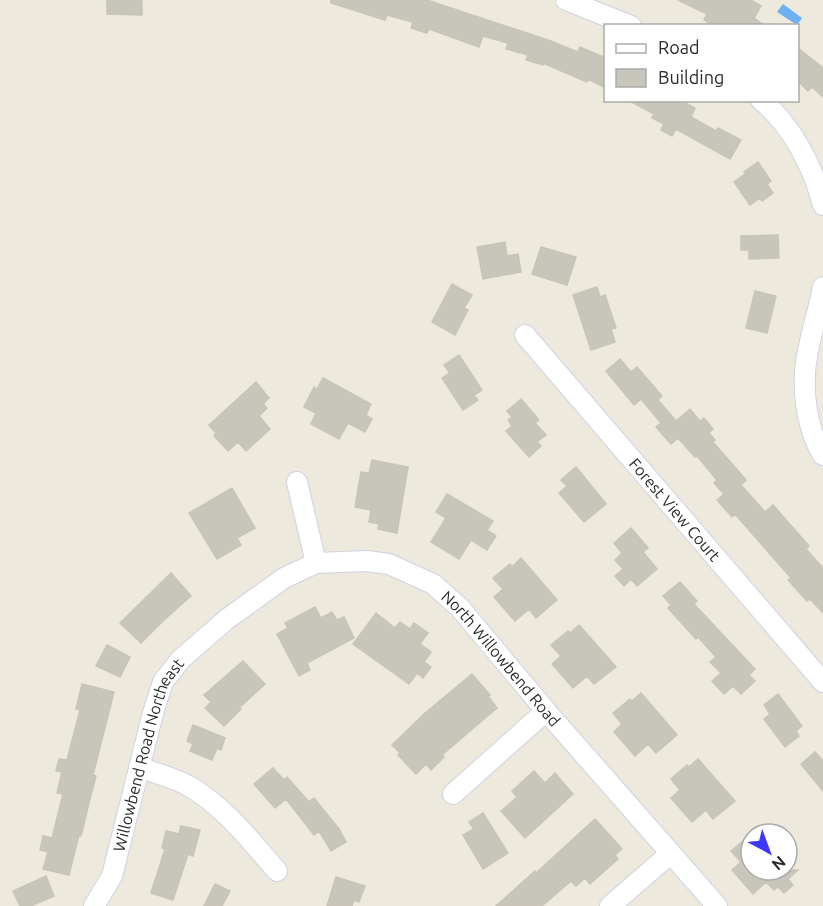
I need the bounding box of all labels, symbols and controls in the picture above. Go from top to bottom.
legend [604,24,799,102]
text: Road [658,37,700,57]
text: Building [658,67,724,87]
street label: Forest View Court [626,454,724,565]
street label: North Willowbend Road [438,587,564,730]
street label: Willowbend Road Northeast [110,654,188,853]
north arrow [739,822,799,882]
text: N [768,853,789,874]

